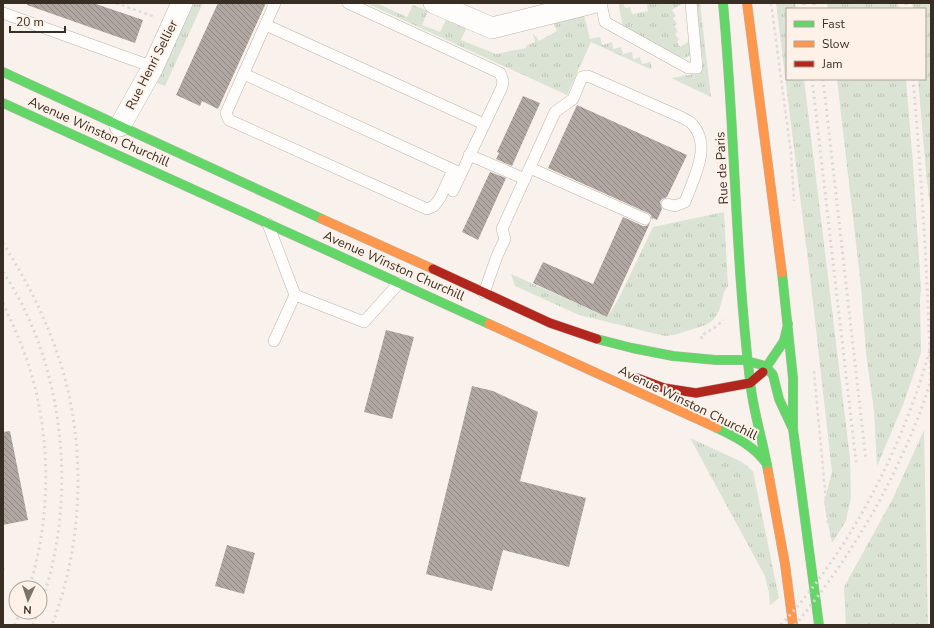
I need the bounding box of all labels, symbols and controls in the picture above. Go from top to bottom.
scale bar [10,8,65,34]
legend [786,8,926,80]
text: 20 m [16,14,44,30]
text: Fast [822,16,845,32]
street label: Rue Henri Sellier [122,17,183,113]
text: Slow [822,36,850,52]
text: Jam [821,56,843,72]
street label: Avenue Winston Churchill [25,93,173,171]
street label: Rue de Paris [711,131,733,205]
street label: Avenue Winston Churchill [320,227,468,305]
street label: Avenue Winston Churchill [615,361,761,445]
north arrow [8,580,48,620]
text: N [23,602,32,617]

